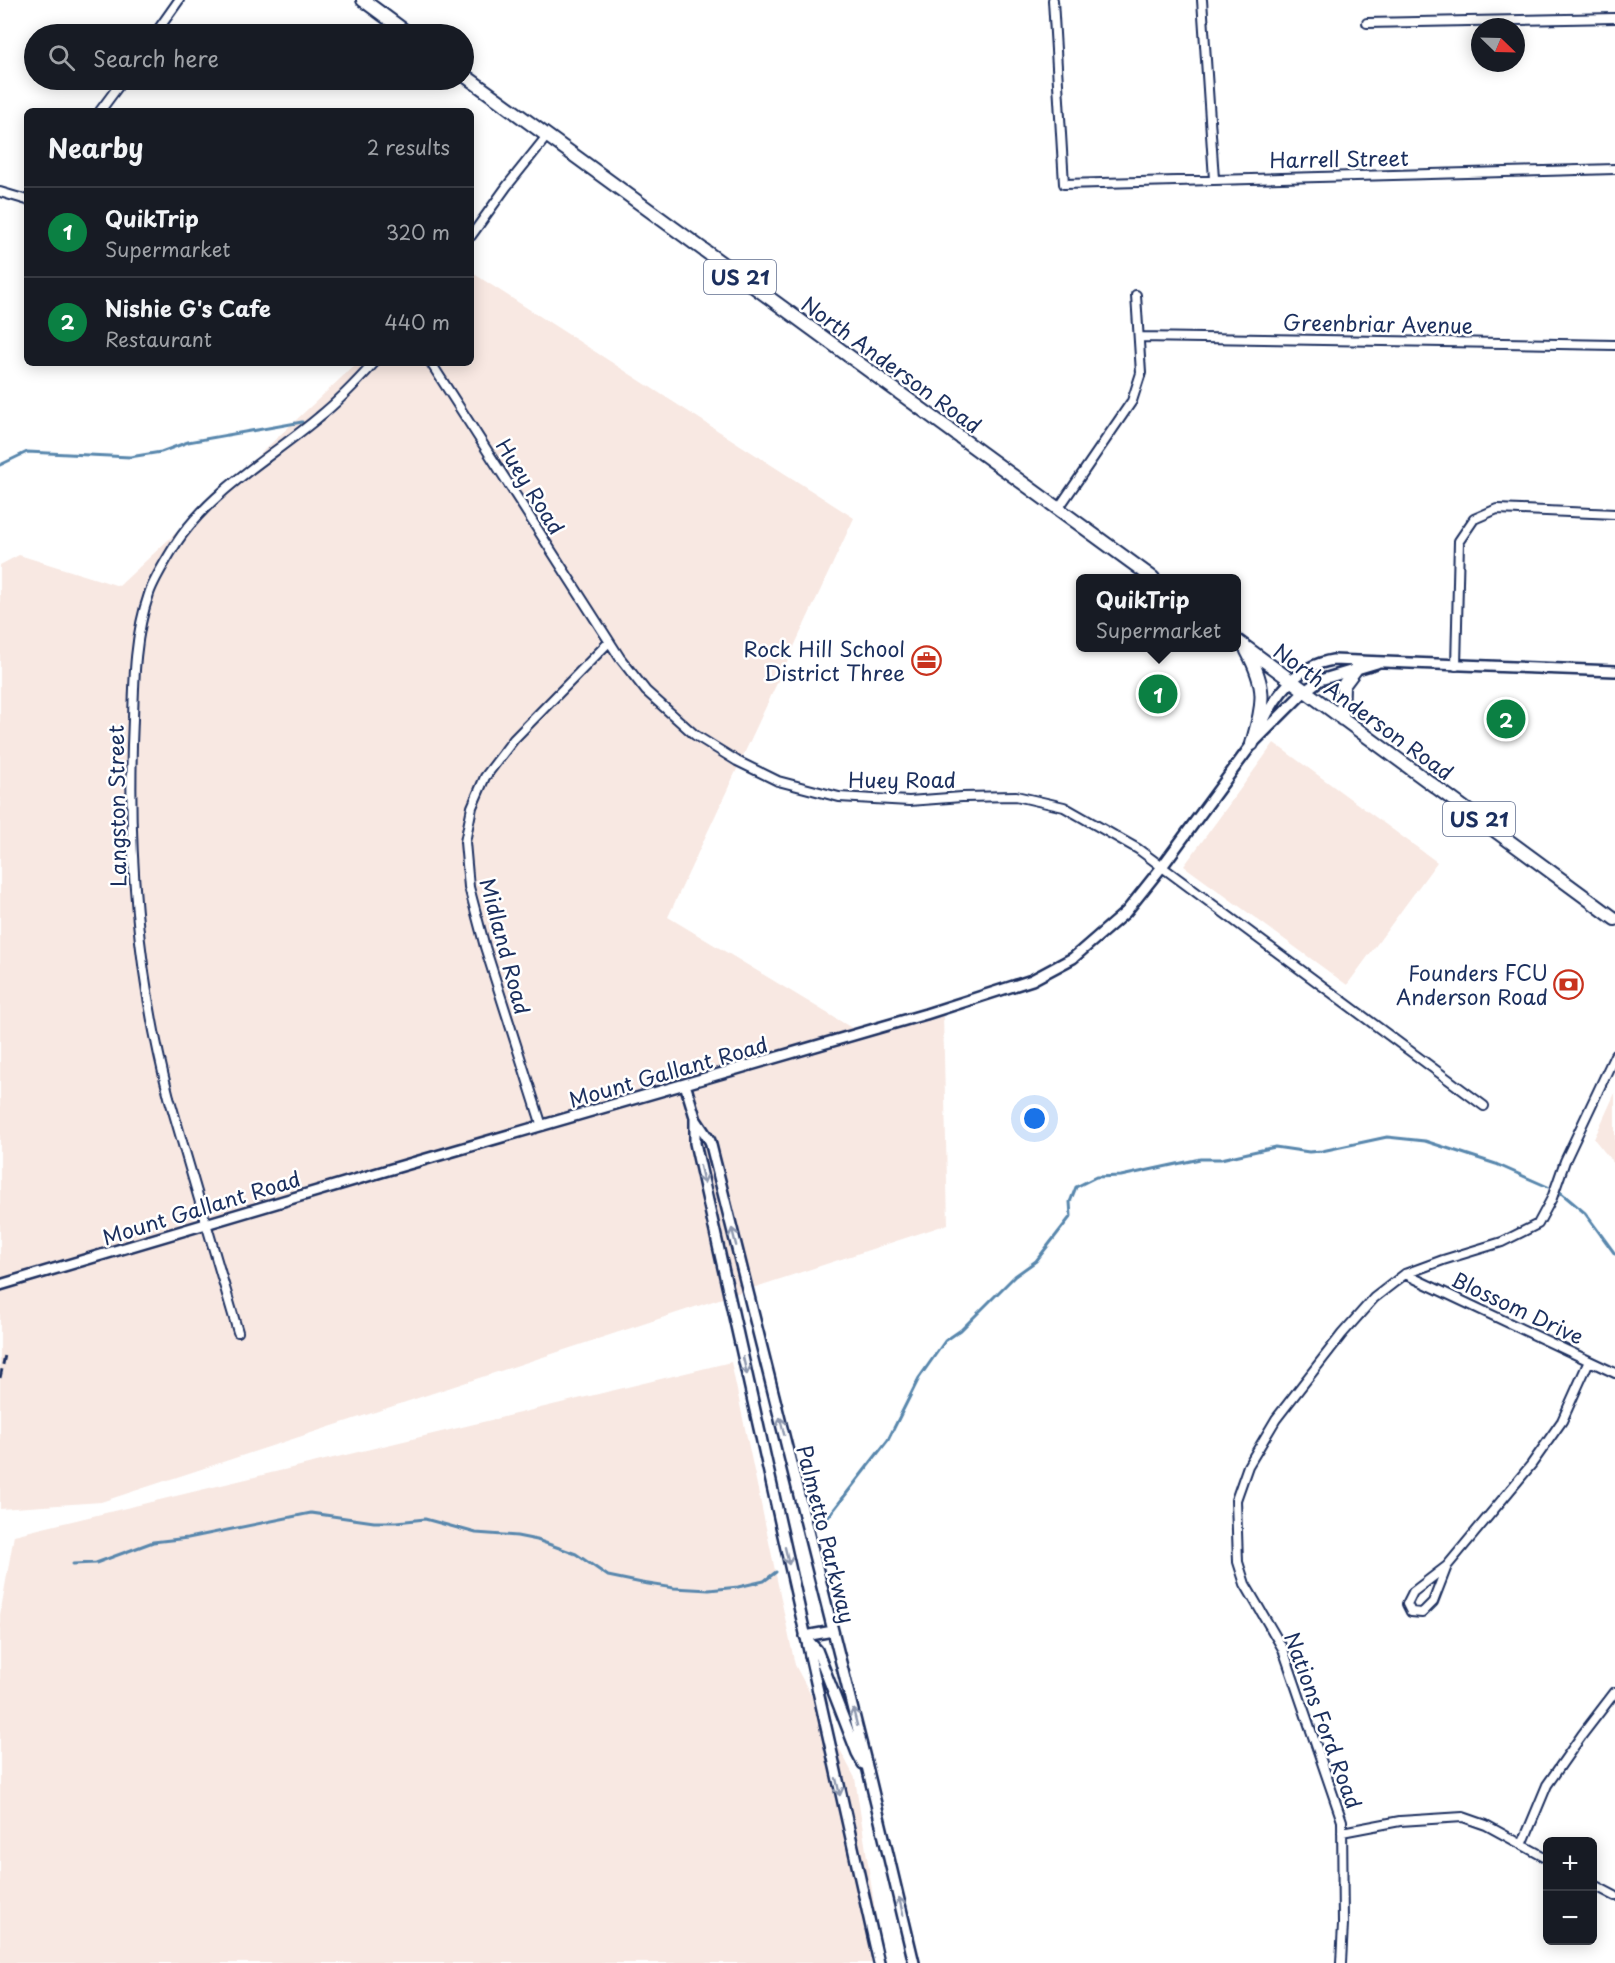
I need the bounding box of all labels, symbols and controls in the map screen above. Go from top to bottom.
north arrow [1471,18,1525,72]
search box [24,24,474,90]
icon: search [45,41,78,74]
text: Search here [93,41,219,74]
text: Nearby [48,128,143,167]
text: 2 results [367,132,450,162]
street label: Harrell Street [1269,141,1409,175]
text: QuikTrip [105,201,199,234]
text: 1 [63,217,72,247]
text: 320 m [386,217,450,247]
text: Supermarket [105,234,231,264]
road number: US 21 [704,260,776,294]
street label: North Anderson Road [795,288,989,440]
text: Nishie G's Cafe [105,291,271,324]
street label: Greenbriar Avenue [1283,305,1473,341]
text: 2 [60,307,75,337]
text: 440 m [385,307,450,337]
text: Restaurant [105,324,212,354]
street label: Huey Road [489,432,573,540]
popup [1076,574,1241,652]
text: QuikTrip [1096,582,1190,615]
text: Supermarket [1096,615,1221,645]
place label: Rock Hill School District Three [743,632,905,688]
street label: North Anderson Road [1267,635,1461,787]
office icon: Rock Hill School District Three [910,644,942,676]
pin: 1 [1138,672,1178,716]
pin: 2 [1486,696,1526,742]
street label: Langston Street [99,725,133,887]
street label: Huey Road [848,763,956,795]
road number: US 21 [1443,802,1515,836]
street label: Midland Road [472,874,540,1018]
place label: Founders FCU Anderson Road [1396,956,1548,1012]
bank icon: Founders FCU Anderson Road [1553,968,1585,1000]
street label: Mount Gallant Road [565,1027,771,1115]
your location [1020,1104,1049,1133]
street label: Mount Gallant Road [98,1162,304,1252]
one-way arrow [697,1165,708,1184]
one-way arrow [728,1227,739,1246]
street label: Blossom Drive [1447,1262,1589,1352]
one-way arrow [739,1356,751,1375]
one-way arrow [776,1416,788,1435]
street label: Palmetto Parkway [789,1442,865,1626]
one-way arrow [782,1546,793,1565]
street label: Nations Ford Road [1277,1627,1371,1813]
one-way arrow [848,1708,860,1727]
one-way arrow [833,1777,845,1796]
map controls [1543,1837,1597,1945]
button: + [1543,1837,1597,1891]
button: − [1543,1891,1597,1945]
one-way arrow [895,1897,907,1916]

